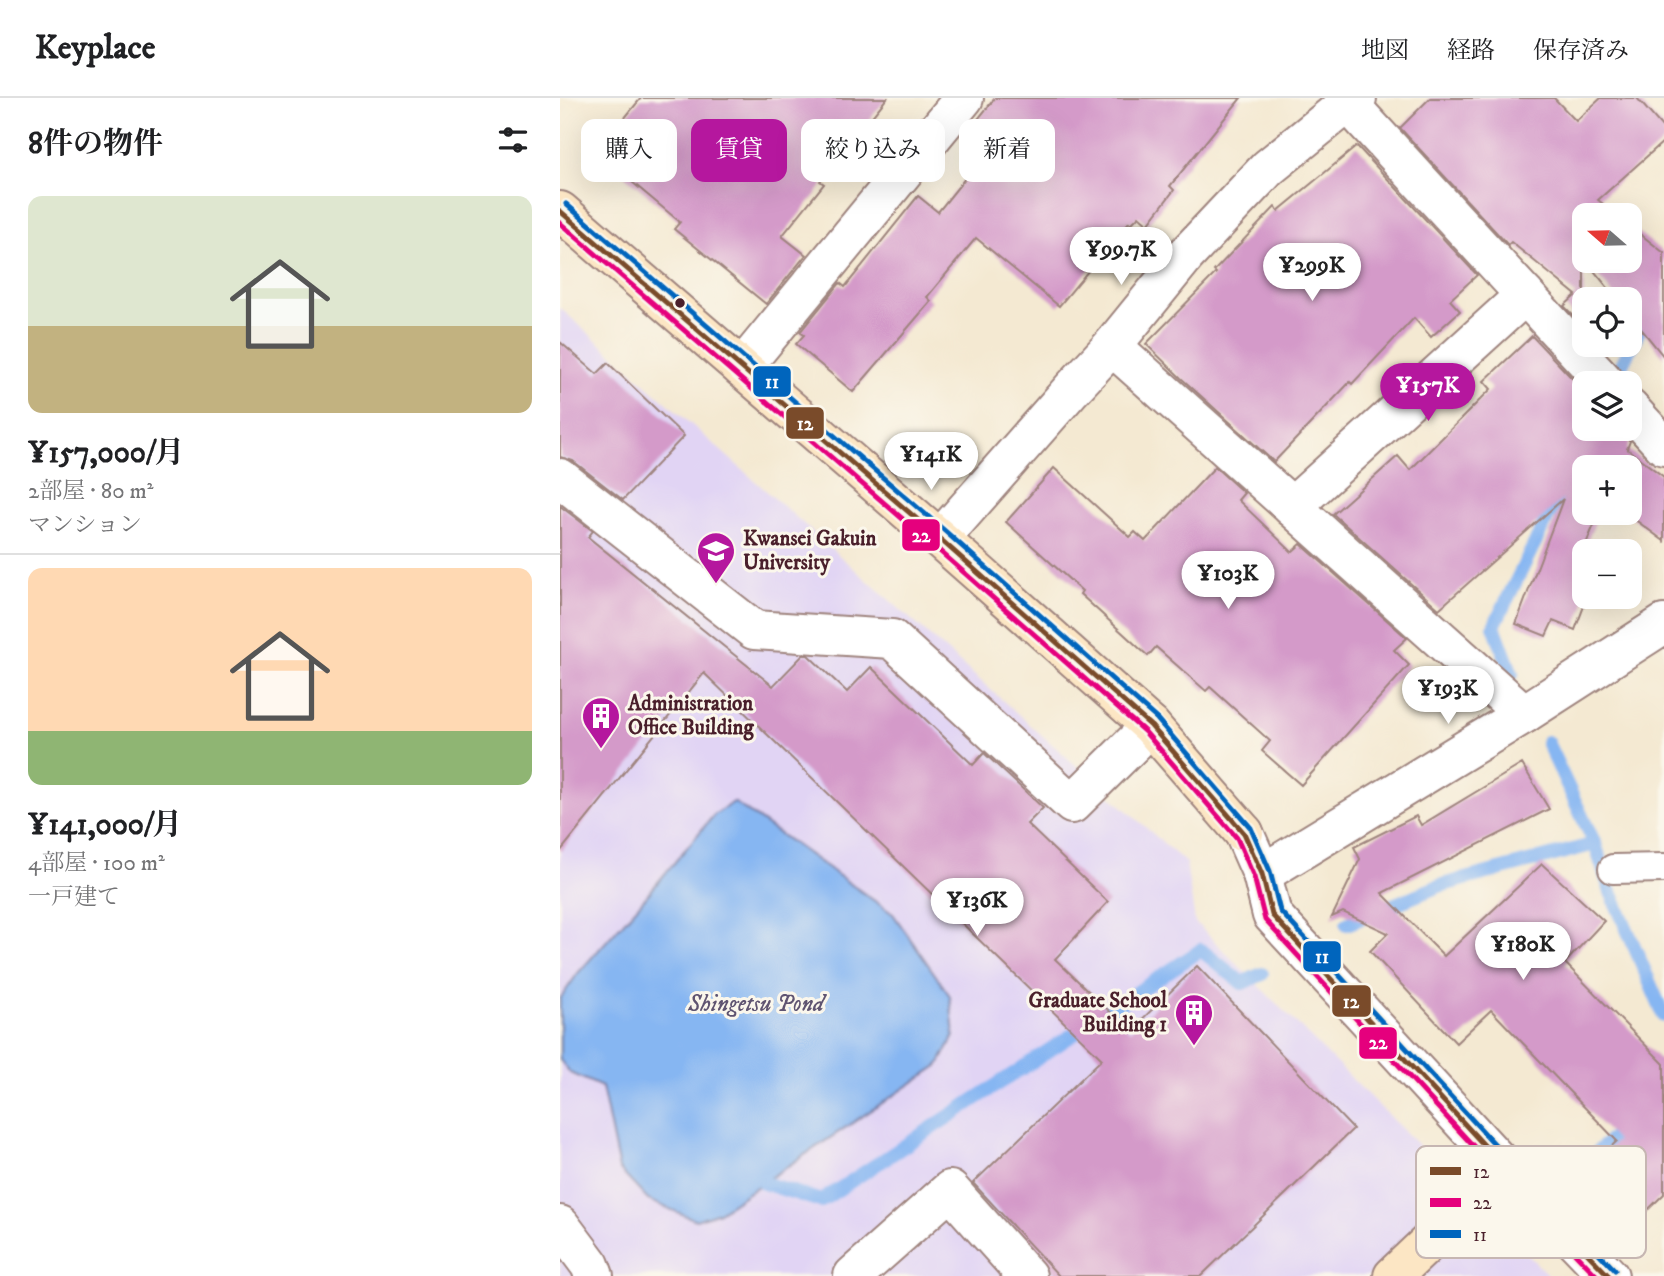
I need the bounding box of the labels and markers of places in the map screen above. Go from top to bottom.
pin: ¥99.7K [1064,228,1178,287]
pin: ¥299K [1263,244,1361,303]
unlabelled marker [673,296,687,310]
pin: ¥157K [1379,364,1477,423]
pin: ¥141K [882,432,980,492]
place label: Kwansei Gakuin University [743,526,878,576]
school or university icon: Kwansei Gakuin University [695,530,737,585]
pin: ¥103K [1179,552,1277,611]
pin: ¥193K [1399,666,1497,726]
place label: Administration Office Building [627,691,755,741]
building icon: Administration Office Building [580,695,622,750]
pin: ¥136K [928,878,1026,938]
pin: ¥180K [1474,922,1572,982]
place label: Graduate School Building 1 [1028,988,1168,1038]
building icon: Graduate School Building 1 [1173,992,1215,1047]

